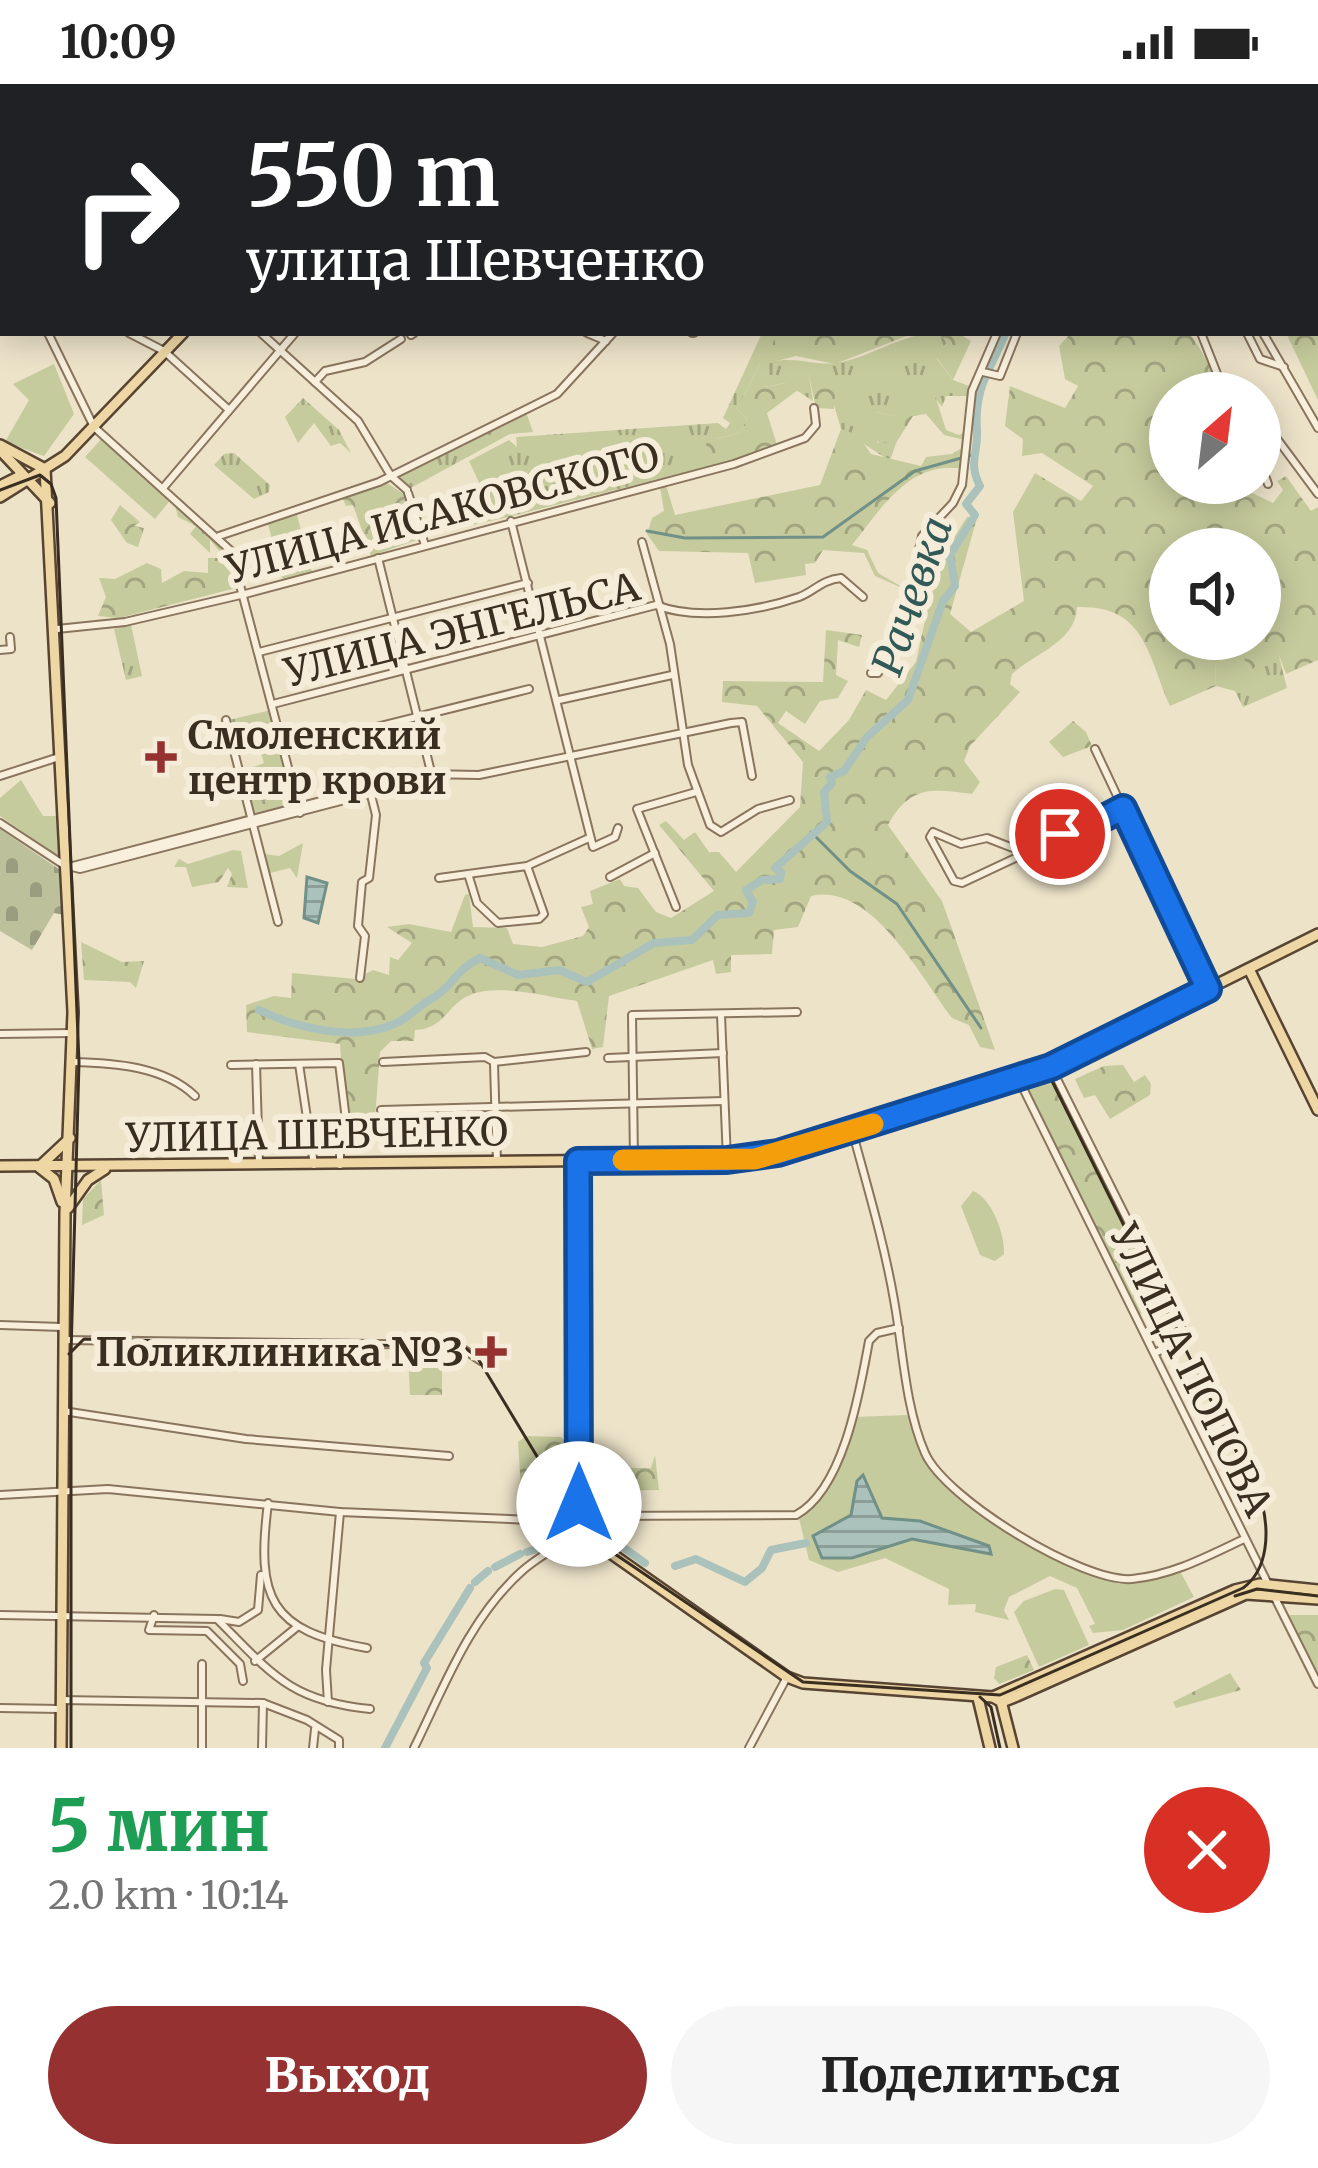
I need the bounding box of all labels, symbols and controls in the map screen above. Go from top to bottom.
text: 10:09 [60,14,177,70]
text: 550 m [246,123,500,229]
icon: right [48,132,204,288]
text: улица Шевченко [246,227,705,295]
north arrow [1149,372,1281,504]
map controls [1149,372,1281,660]
street label: УЛИЦА ИСАКОВСКОГО [220,432,665,595]
water label: Рачевка [861,510,963,682]
button: sound [1149,528,1281,660]
street label: УЛИЦА ЭНГЕЛЬСА [279,562,645,698]
place label: Смоленский центр крови [188,711,447,805]
marker: Смоленский центр крови [145,741,177,773]
pin [1009,783,1111,885]
icon: arrive [1027,801,1093,867]
street label: УЛИЦА ШЕВЧЕНКО [124,1107,509,1163]
street label: УЛИЦА ПОПОВА [1099,1215,1283,1524]
place label: Поликлиника №3 [95,1328,464,1377]
marker: Поликлиника №3 [475,1336,507,1368]
position arrow [516,1441,642,1567]
text: 5 мин [48,1780,270,1871]
button: close [1144,1787,1270,1913]
text: 2.0 km · 10:14 [48,1871,288,1920]
button: Выход [48,2006,647,2144]
button: Поделиться [671,2006,1270,2144]

